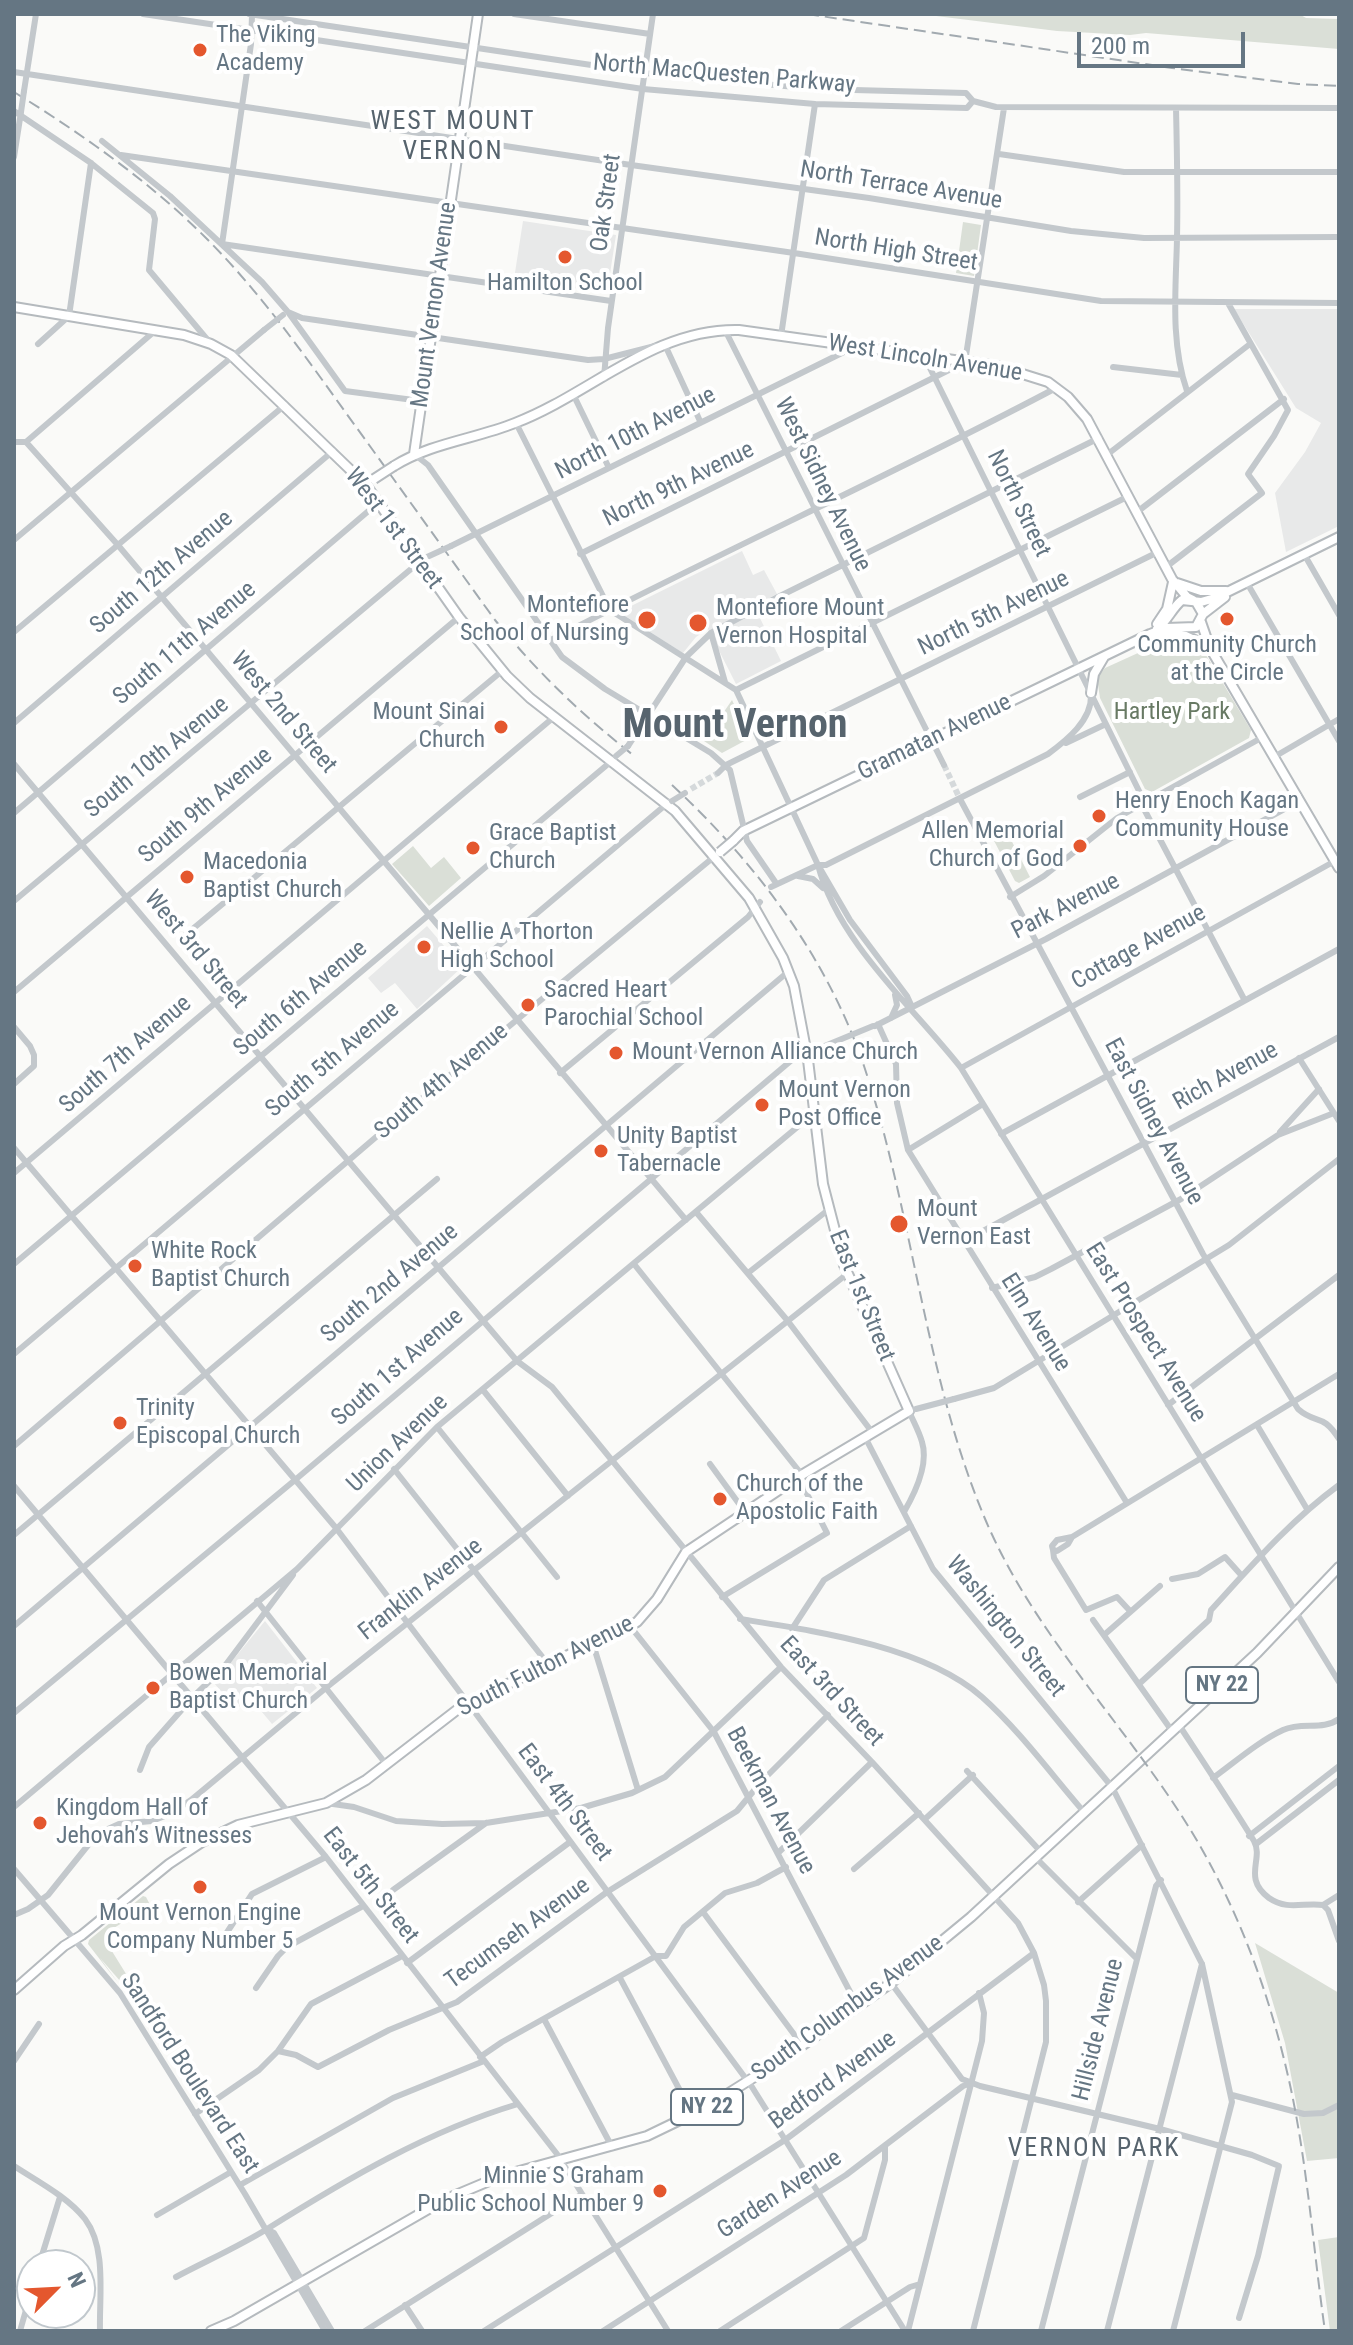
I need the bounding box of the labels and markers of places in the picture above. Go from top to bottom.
place label: The Viking Academy [216,22,316,78]
marker: The Viking Academy [191,41,209,59]
marker: Hamilton School [556,248,574,266]
place label: Hamilton School [487,270,643,298]
place label: Montefiore School of Nursing [460,592,629,648]
place label: Montefiore Mount Vernon Hospital [716,595,884,651]
marker: Montefiore School of Nursing [636,609,658,631]
marker: Community Church at the Circle [1218,610,1236,628]
marker: Montefiore Mount Vernon Hospital [687,612,709,634]
place label: Community Church at the Circle [1137,632,1317,688]
place label: Mount Sinai Church [372,699,485,755]
marker: Mount Sinai Church [492,718,510,736]
place label: Henry Enoch Kagan Community House [1115,788,1299,844]
marker: Henry Enoch Kagan Community House [1090,807,1108,825]
place label: Allen Memorial Church of God [921,818,1064,874]
place label: Grace Baptist Church [489,820,616,876]
marker: Allen Memorial Church of God [1071,837,1089,855]
marker: Grace Baptist Church [464,839,482,857]
place label: Macedonia Baptist Church [203,849,342,905]
marker: Macedonia Baptist Church [178,868,196,886]
place label: Nellie A Thorton High School [440,919,593,975]
marker: Nellie A Thorton High School [415,938,433,956]
place label: Sacred Heart Parochial School [544,977,703,1033]
marker: Sacred Heart Parochial School [519,996,537,1014]
place label: Mount Vernon Alliance Church [632,1039,918,1067]
marker: Mount Vernon Alliance Church [607,1044,625,1062]
place label: Mount Vernon Post Office [778,1077,911,1133]
marker: Mount Vernon Post Office [753,1096,771,1114]
place label: Unity Baptist Tabernacle [617,1123,737,1179]
marker: Unity Baptist Tabernacle [592,1142,610,1160]
place label: Mount Vernon East [917,1196,1031,1252]
marker: Mount Vernon East [888,1213,910,1235]
place label: White Rock Baptist Church [151,1238,290,1294]
marker: White Rock Baptist Church [126,1257,144,1275]
place label: Trinity Episcopal Church [136,1395,300,1451]
marker: Trinity Episcopal Church [111,1414,129,1432]
place label: Church of the Apostolic Faith [736,1471,878,1527]
marker: Church of the Apostolic Faith [711,1490,729,1508]
place label: Bowen Memorial Baptist Church [169,1660,327,1716]
marker: Bowen Memorial Baptist Church [144,1679,162,1697]
place label: Kingdom Hall of Jehovah’s Witnesses [56,1795,252,1851]
marker: Kingdom Hall of Jehovah’s Witnesses [31,1814,49,1832]
marker: Mount Vernon Engine Company Number 5 [191,1878,209,1896]
place label: Mount Vernon Engine Company Number 5 [99,1900,301,1956]
place label: Minnie S Graham Public School Number 9 [417,2163,644,2219]
marker: Minnie S Graham Public School Number 9 [651,2182,669,2200]

